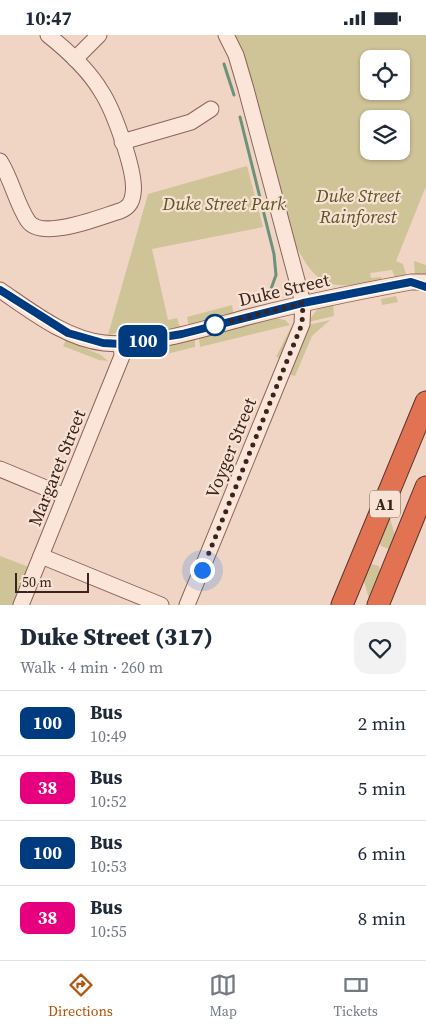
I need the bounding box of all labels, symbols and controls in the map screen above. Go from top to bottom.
text: 10:47 [25,5,72,31]
map controls [360,50,410,160]
button: locate [360,50,410,100]
button: layers [360,110,410,160]
park label: Duke Street Rainforest [315,183,401,229]
park label: Duke Street Park [162,191,286,216]
street label: Duke Street [236,267,332,312]
unlabelled marker [204,314,226,336]
line badge: 100 [114,325,172,357]
text: 100 [128,328,158,353]
street label: Voyger Street [199,394,262,502]
street label: Margaret Street [22,406,91,530]
road number: A1 [370,491,400,517]
your location [190,558,215,583]
scale bar [15,570,89,593]
text: 50 m [22,572,52,592]
text: Duke Street (317) [20,620,213,653]
button: heart [354,622,406,674]
text: Walk · 4 min · 260 m [20,656,163,678]
text: Bus [90,699,122,725]
text: 100 [33,710,62,735]
text: 2 min [358,710,406,736]
text: 10:49 [90,725,127,747]
text: Bus [90,764,122,790]
text: 38 [38,775,57,800]
text: 5 min [358,775,406,801]
text: 10:52 [90,790,127,812]
text: Bus [90,829,122,855]
text: 100 [33,840,62,865]
text: 6 min [358,840,406,866]
text: 10:53 [90,855,127,877]
text: Bus [90,894,122,920]
text: 38 [38,905,57,930]
text: 8 min [358,905,406,931]
text: 10:55 [90,920,127,942]
tab: Directions [48,971,113,1021]
tab: Map [209,971,237,1021]
tab: Tickets [333,971,378,1021]

